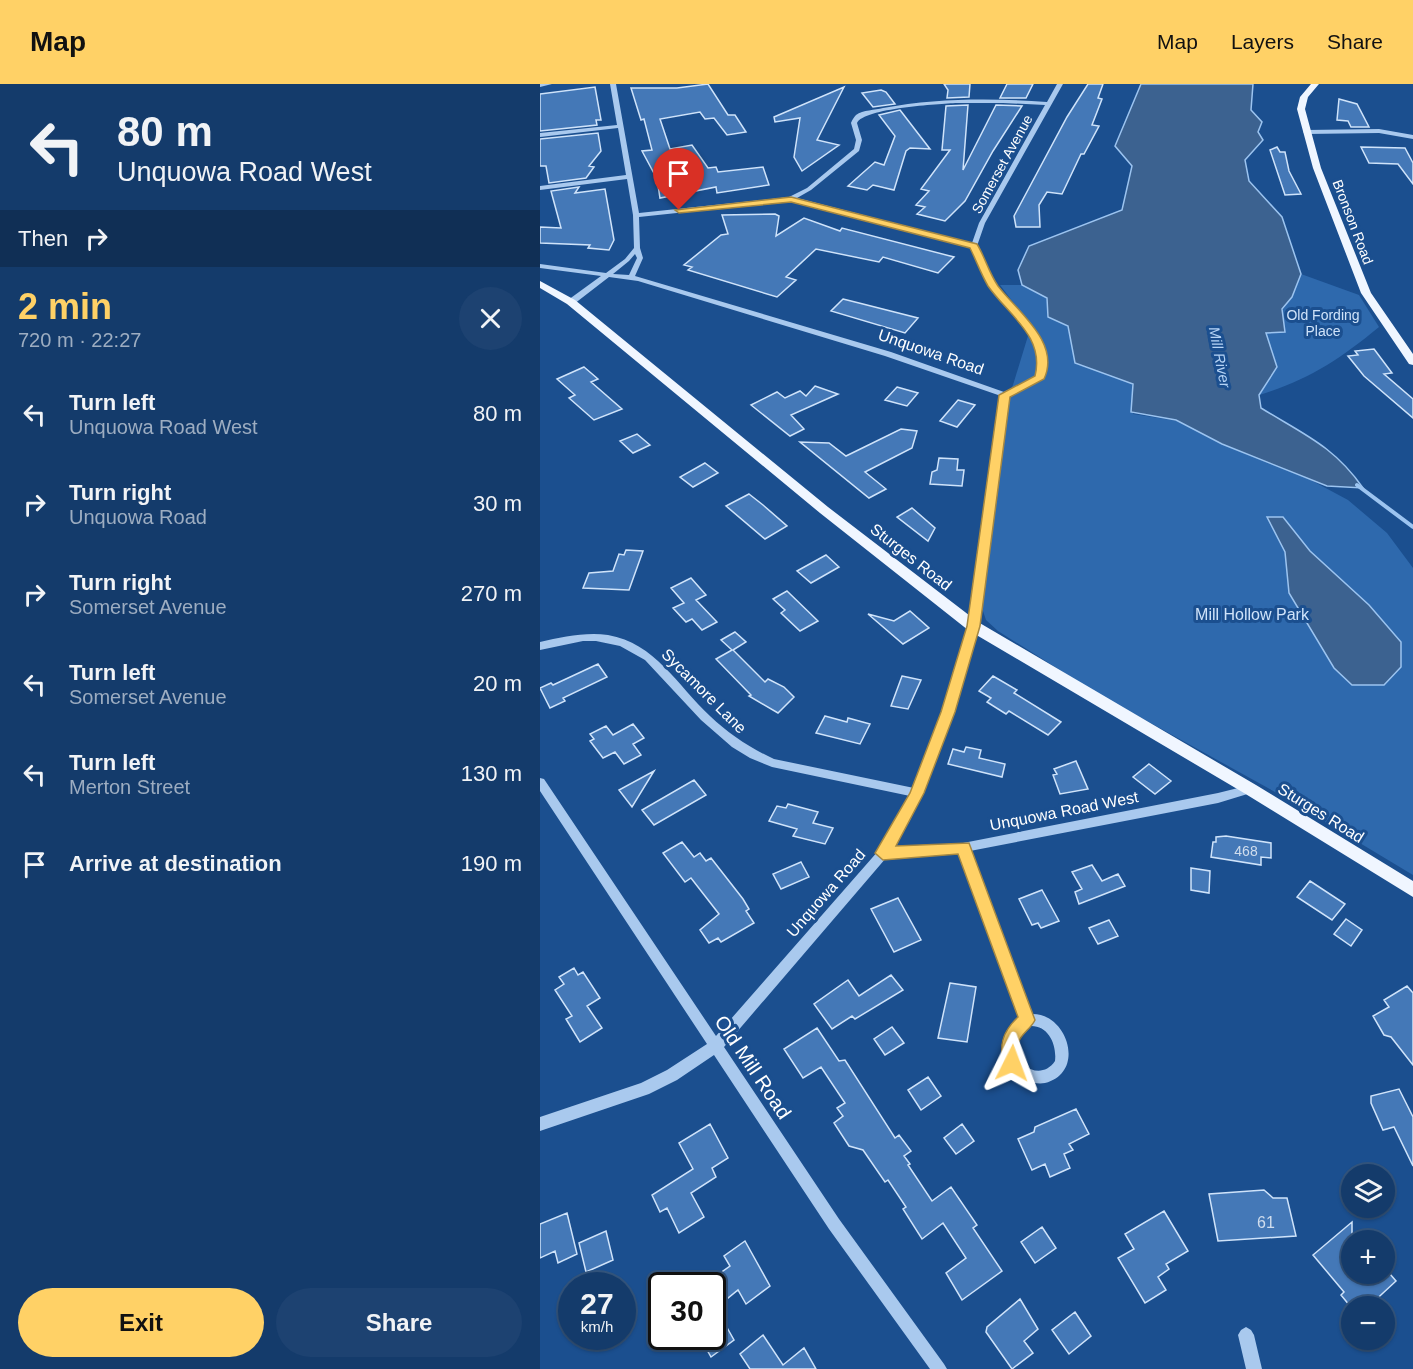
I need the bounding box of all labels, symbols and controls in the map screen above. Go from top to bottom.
text: Map [30,26,86,57]
text: Map [1157,30,1198,53]
text: Layers [1231,30,1294,53]
text: Share [1327,30,1383,53]
icon: left [18,108,96,186]
text: 80 m [117,108,213,155]
street label: Somerset Avenue [968,112,1036,216]
pin [653,148,704,210]
text: Unquowa Road West [117,157,372,187]
icon: arrive [662,157,695,190]
street label: Bronson Road [1329,177,1377,267]
icon: right [80,222,113,255]
text: Then [18,226,68,251]
text: 2 min [18,286,112,327]
button: close [459,287,522,350]
park label: Old Fording Place [1286,307,1360,339]
water label: Mill River [1206,325,1234,390]
street label: Unquowa Road [876,326,986,378]
text: 720 m · 22:27 [18,329,141,351]
text: Turn left [69,390,155,415]
icon: left [18,398,51,431]
text: 80 m [473,401,522,426]
text: Unquowa Road West [69,416,258,438]
text: Turn right [69,480,171,505]
icon: right [18,488,51,521]
text: 30 m [473,491,522,516]
text: Unquowa Road [69,506,207,528]
street label: Sturges Road [867,520,955,594]
text: Turn right [69,570,171,595]
icon: right [18,578,51,611]
text: 270 m [461,581,522,606]
text: Somerset Avenue [69,596,227,618]
park label: Mill Hollow Park [1195,606,1310,623]
street label: Sycamore Lane [658,645,750,737]
text: Turn left [69,660,155,685]
icon: left [18,668,51,701]
text: 20 m [473,671,522,696]
text: Somerset Avenue [69,686,227,708]
text: Turn left [69,750,155,775]
icon: left [18,758,51,791]
text: 130 m [461,761,522,786]
text: Merton Street [69,776,190,798]
street label: Sturges Road [1275,780,1367,846]
street label: Unquowa Road West [988,788,1140,834]
house number: 468 [1234,843,1258,859]
street label: Unquowa Road [783,846,869,940]
icon: arrive [18,848,51,881]
text: Arrive at destination [69,851,282,876]
text: 190 m [461,851,522,876]
street label: Old Mill Road [710,1011,796,1123]
position arrow [980,1031,1044,1095]
map controls [1341,1164,1395,1350]
button: layers [1341,1164,1395,1218]
house number: 61 [1257,1214,1275,1231]
button: + [1341,1230,1395,1284]
speed limit sign: 30 [648,1272,726,1350]
text: 27 [580,1287,614,1320]
button: Exit [18,1288,264,1357]
button: Share [276,1288,522,1357]
button: − [1341,1296,1395,1350]
text: km/h [581,1318,613,1335]

